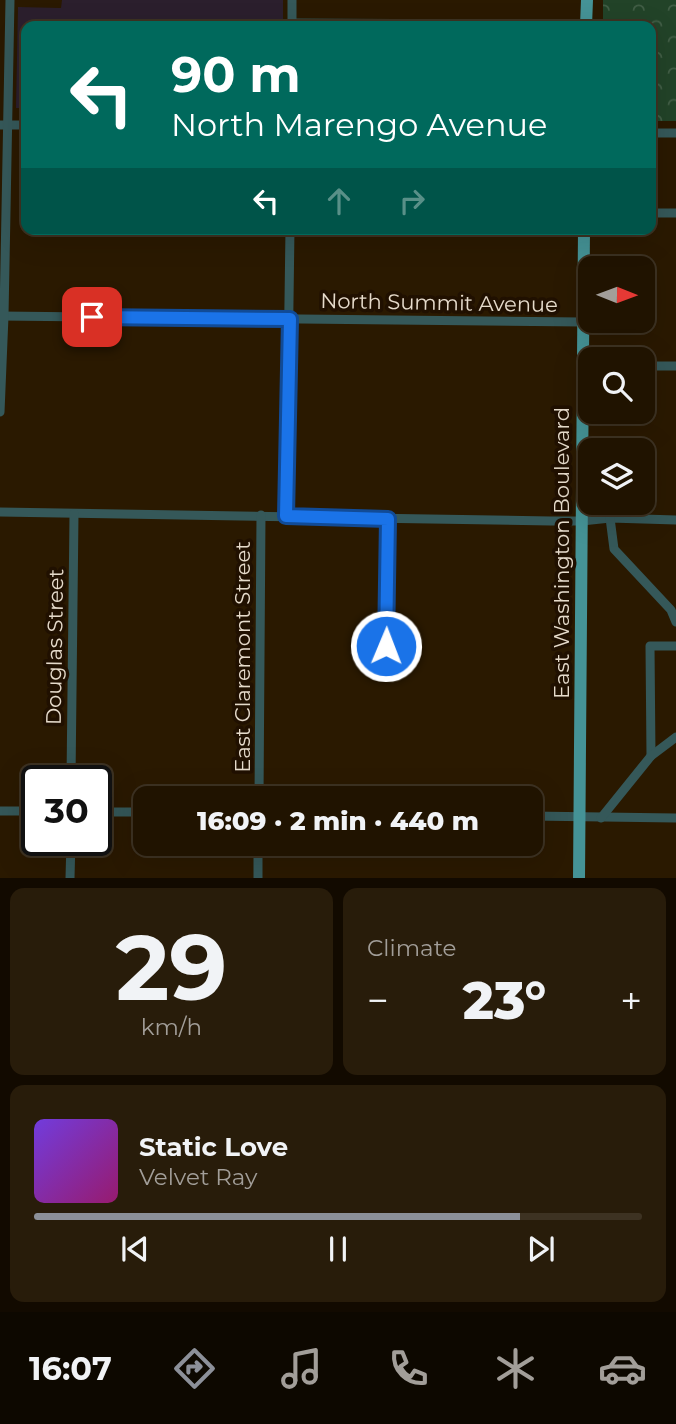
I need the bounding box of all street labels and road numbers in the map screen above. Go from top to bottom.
street label: North Summit Avenue [320,288,558,317]
street label: East Washington Boulevard [549,407,574,699]
street label: East Claremont Street [230,541,255,773]
street label: Douglas Street [41,569,68,725]

